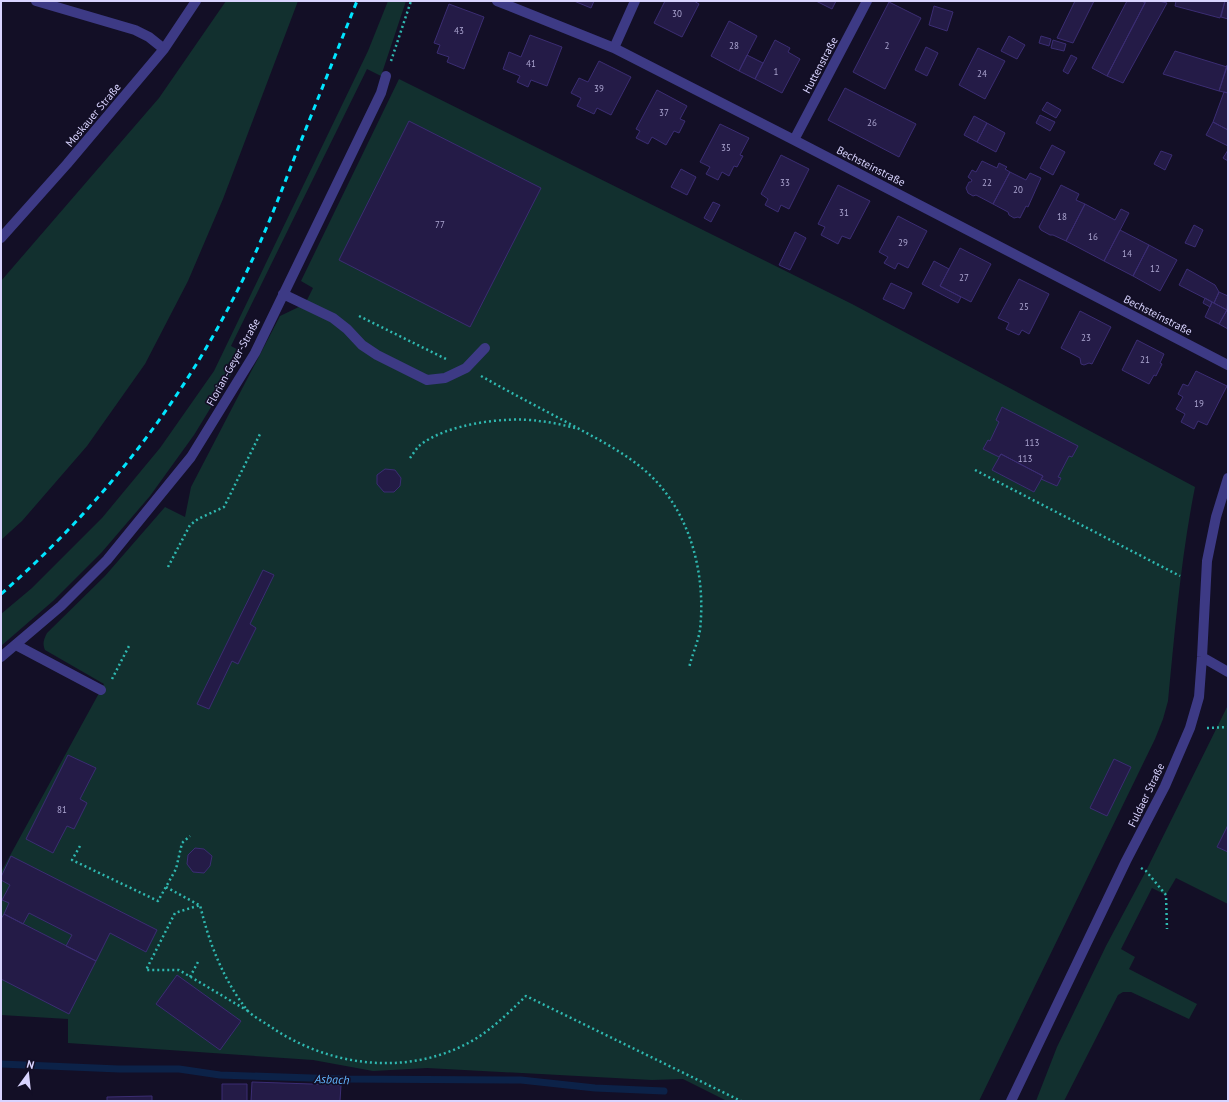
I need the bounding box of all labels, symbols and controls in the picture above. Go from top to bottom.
house number: 30 [672,8,682,19]
house number: 43 [454,25,464,36]
street label: Huttenstraße [799,34,841,96]
house number: 28 [729,40,739,51]
house number: 2 [885,40,890,51]
house number: 41 [526,58,536,69]
house number: 1 [774,66,779,77]
house number: 24 [977,68,987,79]
street label: Moskauer Straße [62,80,124,150]
house number: 39 [594,83,604,94]
house number: 37 [659,107,669,118]
house number: 26 [867,117,877,128]
house number: 35 [721,142,731,153]
street label: Bechsteinstraße [834,143,908,190]
house number: 33 [780,177,790,188]
house number: 22 [982,177,992,188]
house number: 20 [1013,184,1023,195]
house number: 31 [839,207,849,218]
house number: 18 [1057,211,1067,222]
house number: 77 [435,219,445,230]
house number: 16 [1088,231,1098,242]
house number: 29 [898,237,908,248]
house number: 14 [1122,248,1132,259]
house number: 12 [1150,263,1160,274]
house number: 27 [959,272,969,283]
street label: Bechsteinstraße [1121,292,1195,339]
house number: 25 [1019,301,1029,312]
street label: Florian-Geyer-Straße [203,315,263,408]
house number: 23 [1081,332,1091,343]
house number: 21 [1140,354,1150,365]
house number: 19 [1194,398,1204,409]
house number: 113 [1025,437,1039,448]
house number: 113 [1018,453,1032,464]
street label: Fuldaer Straße [1125,760,1168,829]
house number: 81 [57,804,67,815]
north arrow [8,1054,48,1094]
text: N [25,1057,36,1072]
water label: Asbach [313,1071,350,1087]

